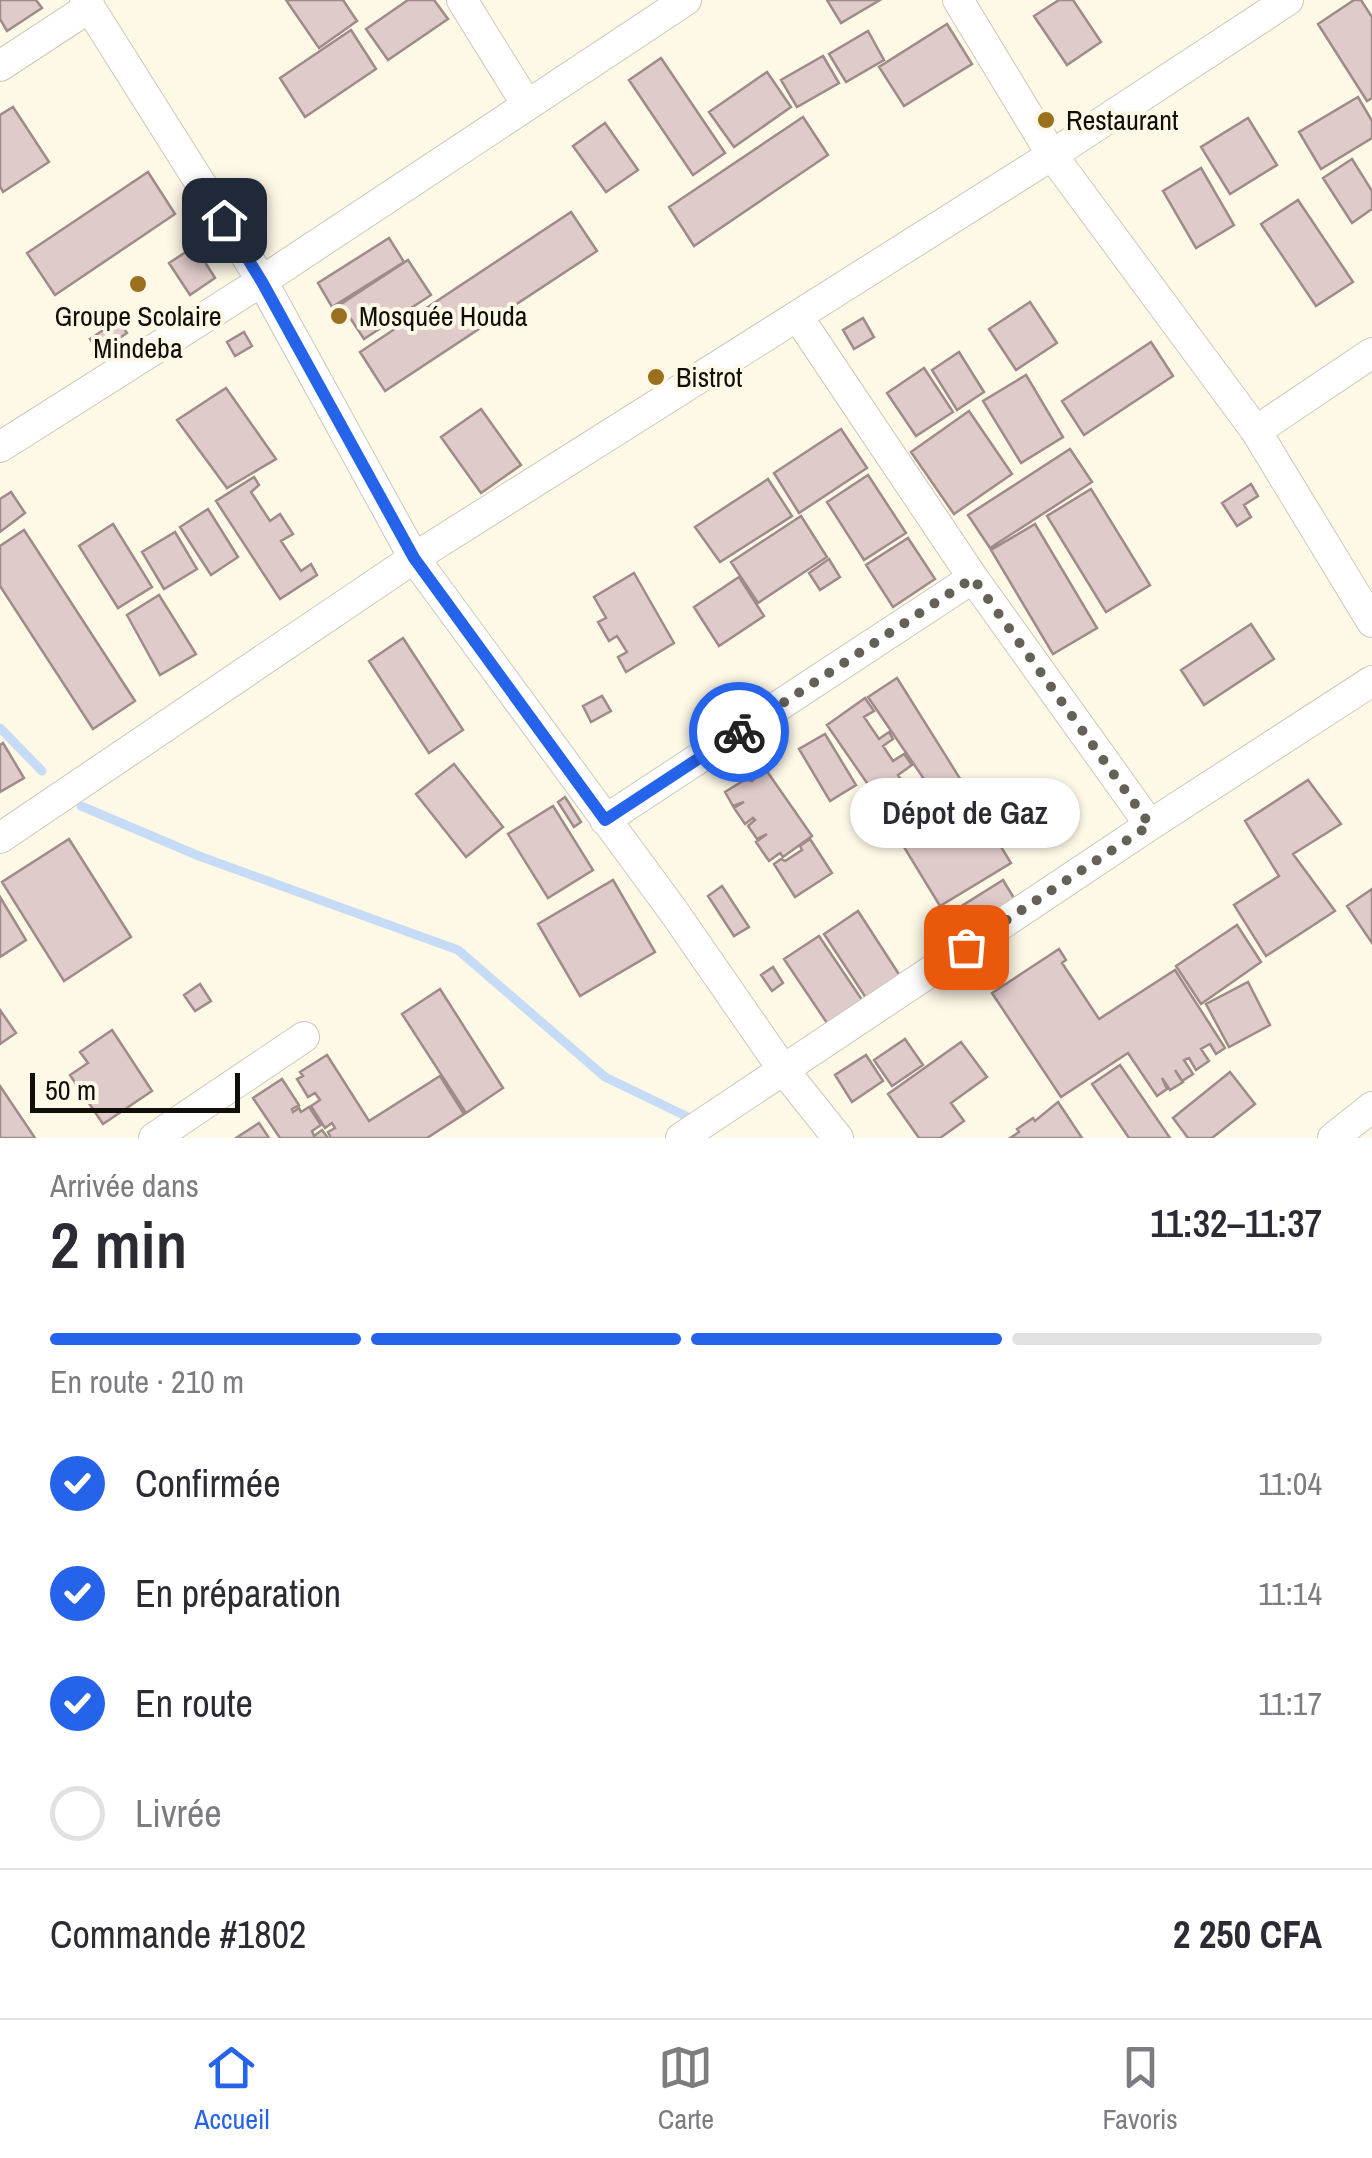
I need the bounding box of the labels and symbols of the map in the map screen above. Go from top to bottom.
place label: Restaurant [1066,101,1178,139]
marker: Restaurant [1035,109,1057,131]
pin [182,178,267,263]
marker: Groupe Scolaire Mindeba [127,273,149,295]
place label: Groupe Scolaire Mindeba [54,297,222,367]
place label: Mosquée Houda [359,297,528,335]
marker: Mosquée Houda [328,305,350,327]
place label: Bistrot [676,358,742,396]
marker: Bistrot [645,366,667,388]
courier [689,682,789,782]
callout: Dépot de Gaz [851,777,1081,847]
pin [924,905,1009,990]
scale bar [30,1068,240,1112]

